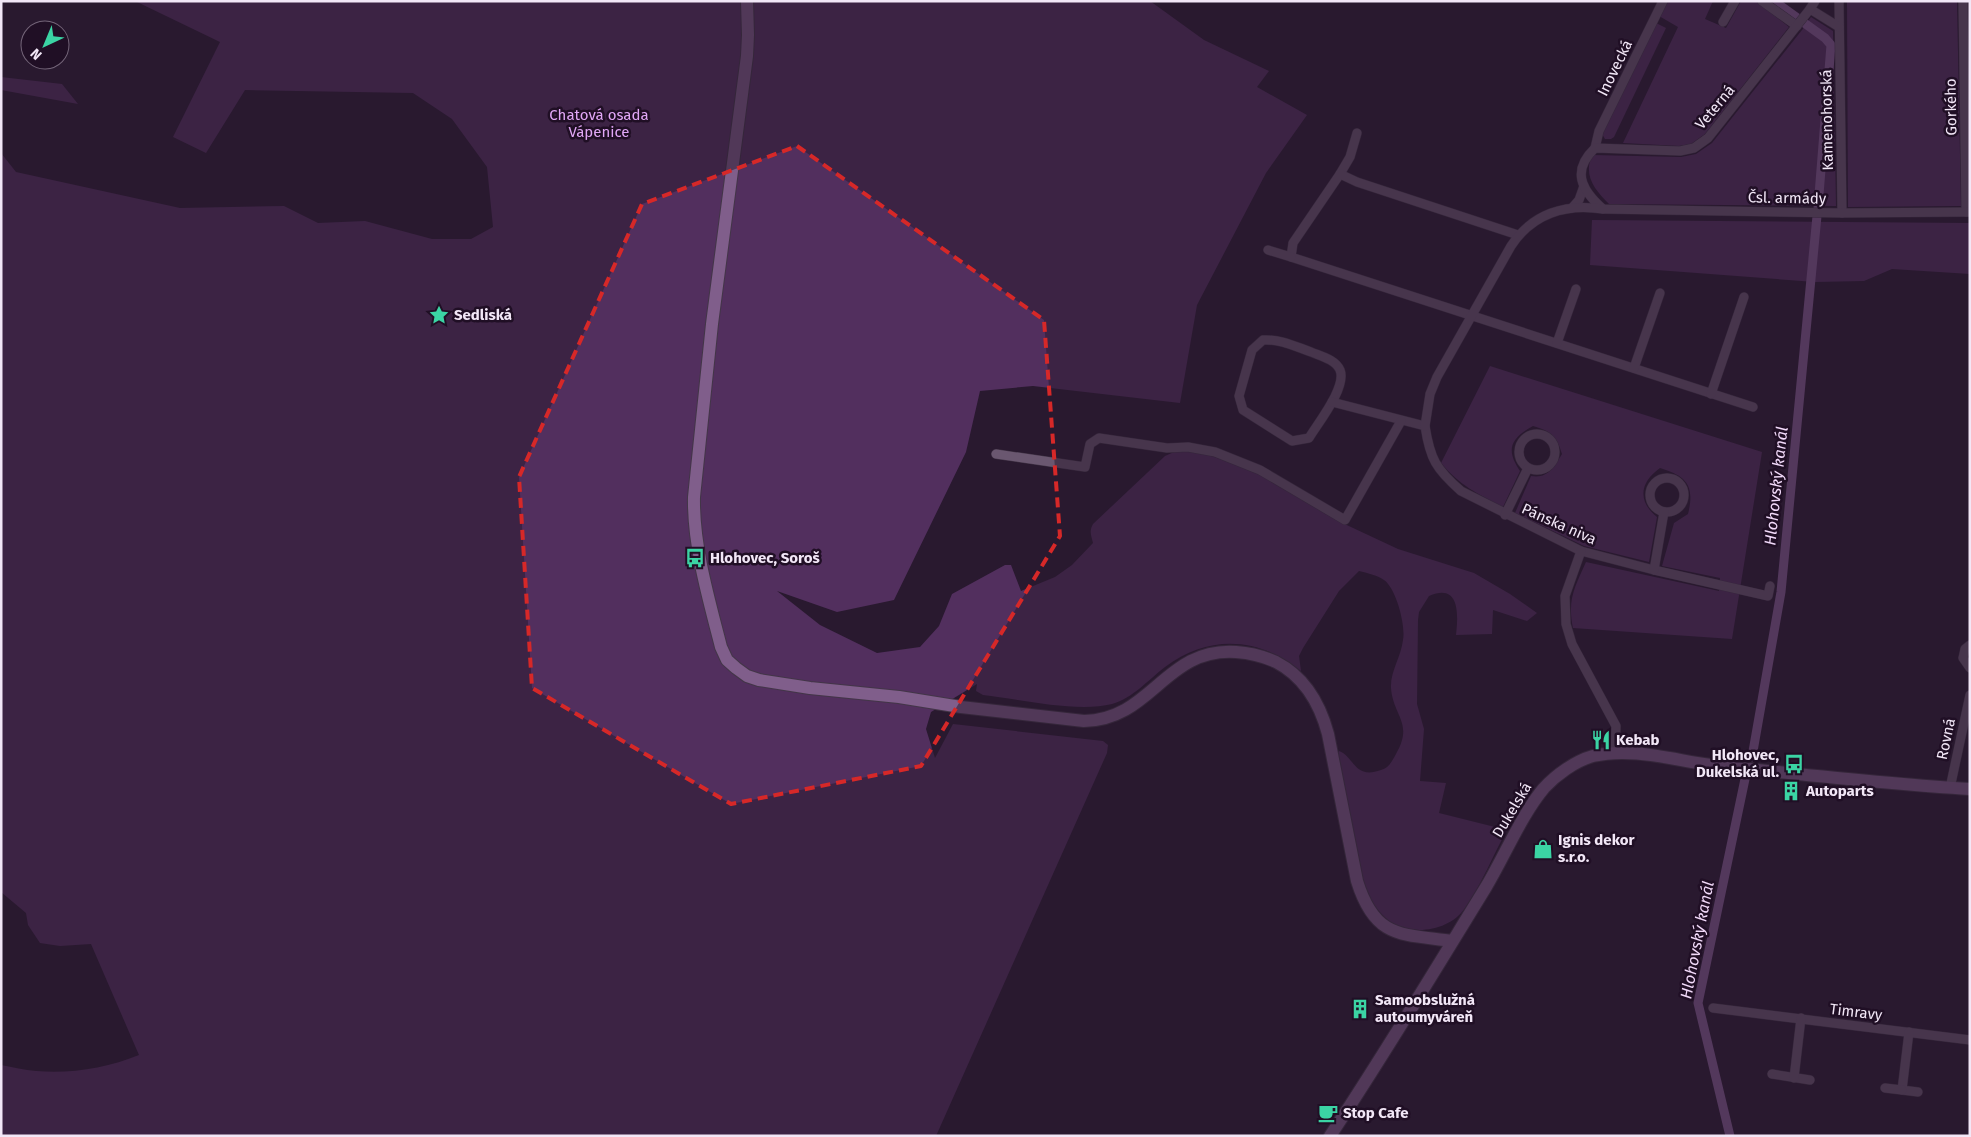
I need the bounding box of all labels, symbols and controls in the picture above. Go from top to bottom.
north arrow [20,20,70,70]
street label: Inovecká [1594,37,1636,99]
text: N [27,45,46,63]
street label: Kamenohorská [1817,69,1837,171]
street label: Gorkého [1942,78,1960,136]
street label: Veterná [1691,81,1739,133]
park label: Chatová osada Vápenice [549,106,649,141]
street label: Čsl. armády [1748,188,1827,208]
place icon: Sedliská [428,304,450,326]
place label: Sedliská [454,306,512,324]
water label: Hlohovský kanál [1760,426,1792,546]
street label: Pánska niva [1519,500,1599,548]
bus stop icon: Hlohovec, Soroš [684,547,706,569]
place label: Hlohovec, Soroš [710,549,820,567]
street label: Rovná [1933,717,1959,761]
restaurant icon: Kebab [1590,729,1612,751]
place label: Kebab [1616,731,1660,749]
place label: Hlohovec, Dukelská ul. [1696,746,1779,781]
bus stop icon: Hlohovec, Dukelská ul. [1783,753,1805,775]
street label: Dukelská [1489,779,1535,841]
building icon: Autoparts [1780,780,1802,802]
place label: Autoparts [1805,782,1874,800]
place label: Ignis dekor s.r.o. [1558,831,1635,866]
shop icon: Ignis dekor s.r.o. [1532,838,1554,860]
water label: Hlohovský kanál [1676,880,1718,1000]
place label: Samoobslužná autoumyváreň [1375,991,1475,1026]
building icon: Samoobslužná autoumyváreň [1349,998,1371,1020]
street label: Timravy [1829,1000,1884,1024]
cafe icon: Stop Cafe [1317,1102,1339,1124]
place label: Stop Cafe [1343,1104,1409,1122]

